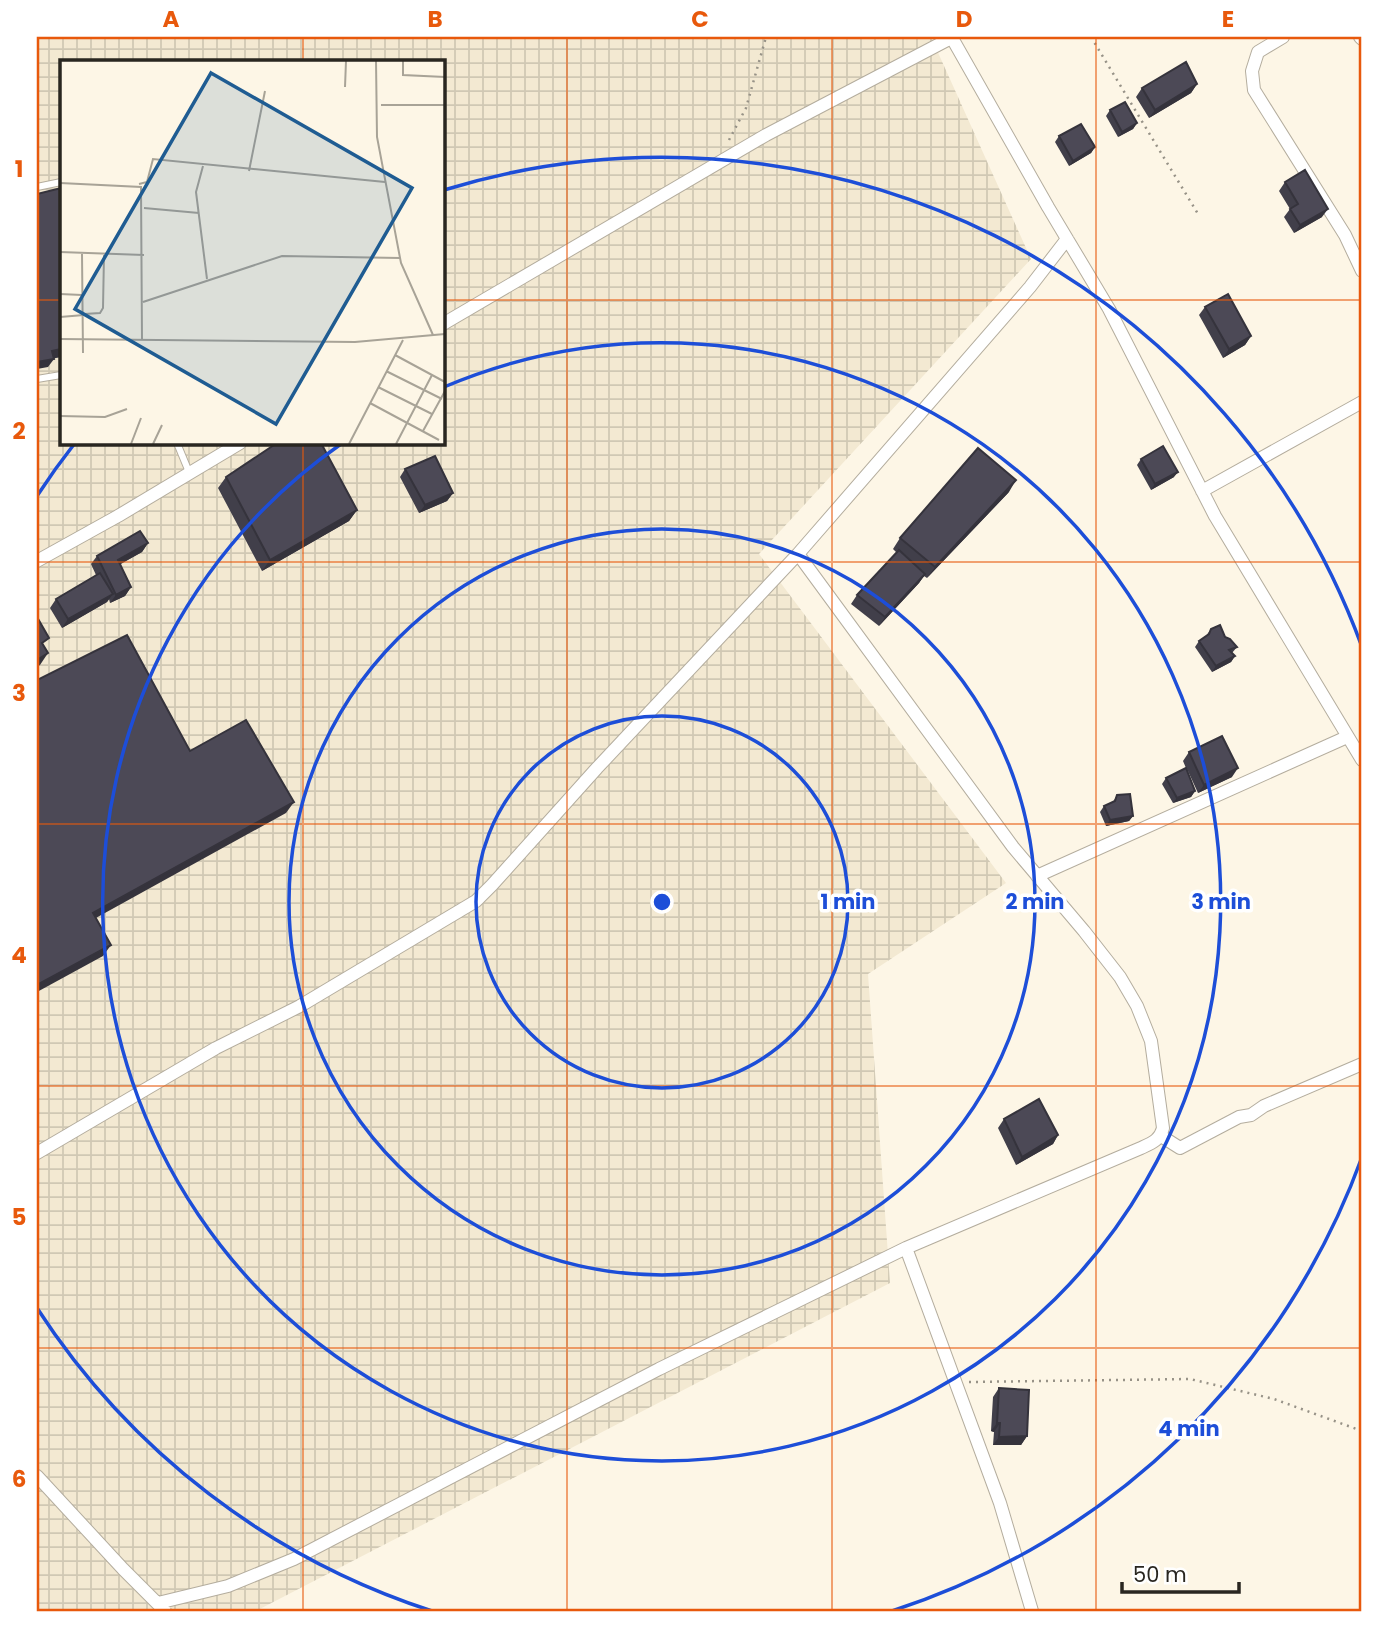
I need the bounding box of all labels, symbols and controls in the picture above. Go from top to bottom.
text: A [163,3,180,35]
text: B [427,3,443,35]
text: C [691,3,709,35]
text: D [956,3,972,35]
text: E [1222,3,1234,35]
inset map [60,60,444,444]
text: 1 [15,153,23,185]
text: 2 [12,415,26,447]
text: 3 [12,677,26,709]
text: 1 min [821,887,875,916]
text: 2 min [1005,887,1065,916]
text: 3 min [1191,887,1251,916]
centre of rings [650,890,674,914]
text: 4 [11,939,27,971]
text: 5 [12,1201,26,1233]
text: 4 min [1158,1414,1220,1443]
text: 6 [12,1463,26,1495]
scale bar [1122,1550,1240,1594]
text: 50 m [1133,1560,1187,1589]

